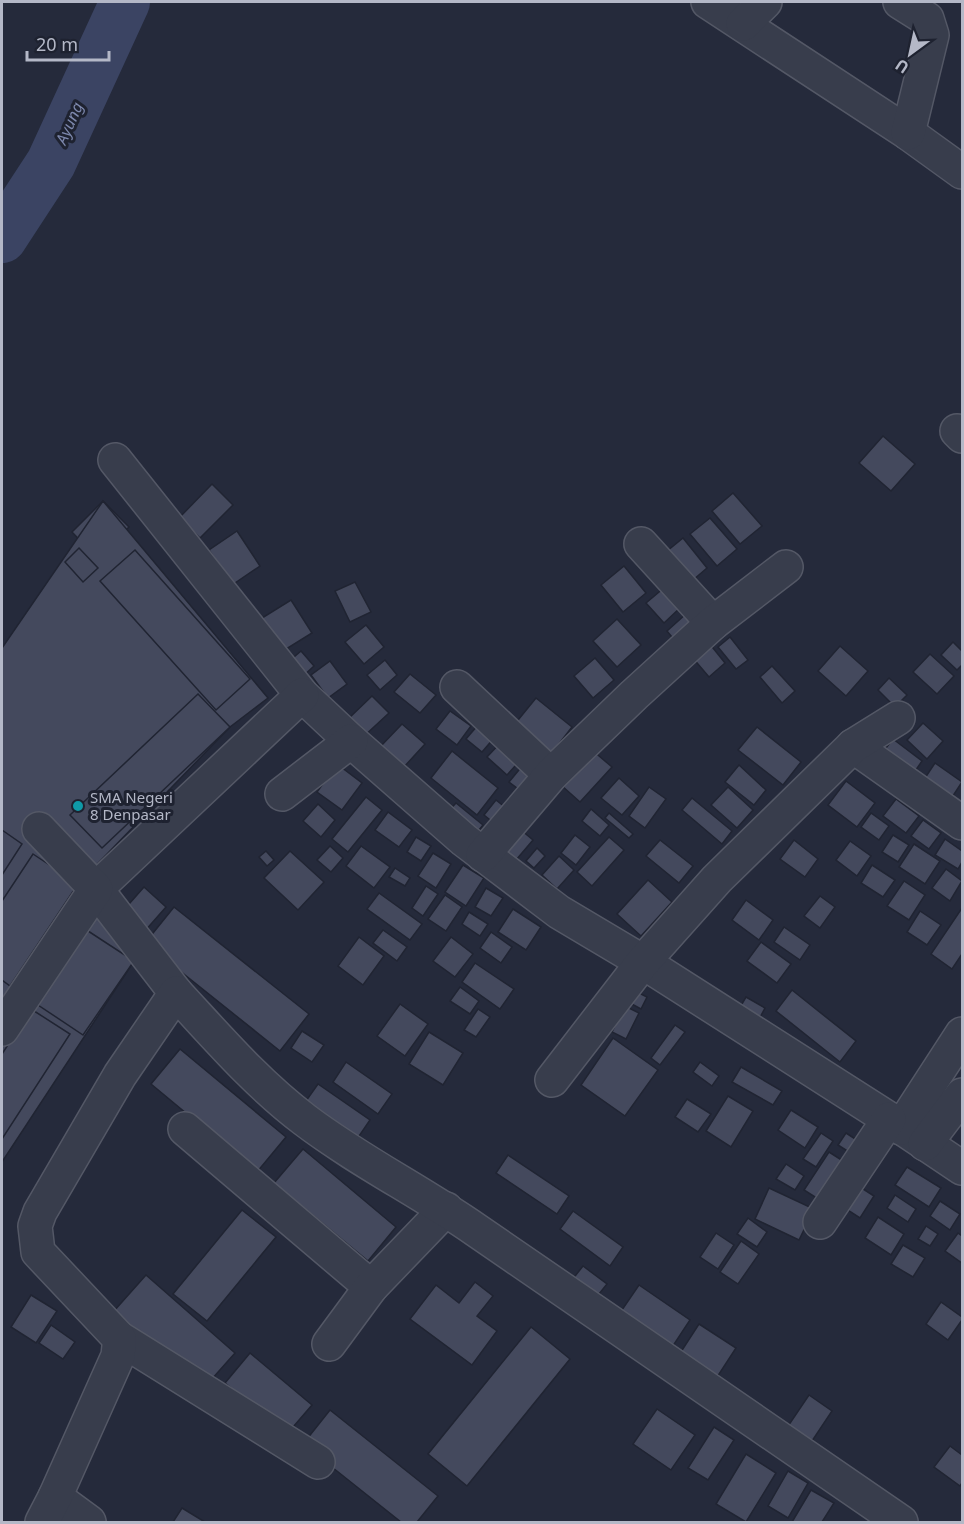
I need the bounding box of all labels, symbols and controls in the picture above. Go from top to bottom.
scale bar [27,24,110,62]
north arrow [880,24,940,84]
text: 20 m [36,32,78,56]
text: U [891,54,913,79]
water label: Ayung [50,98,88,149]
place label: SMA Negeri 8 Denpasar [90,787,173,824]
marker: SMA Negeri 8 Denpasar [71,799,85,813]

